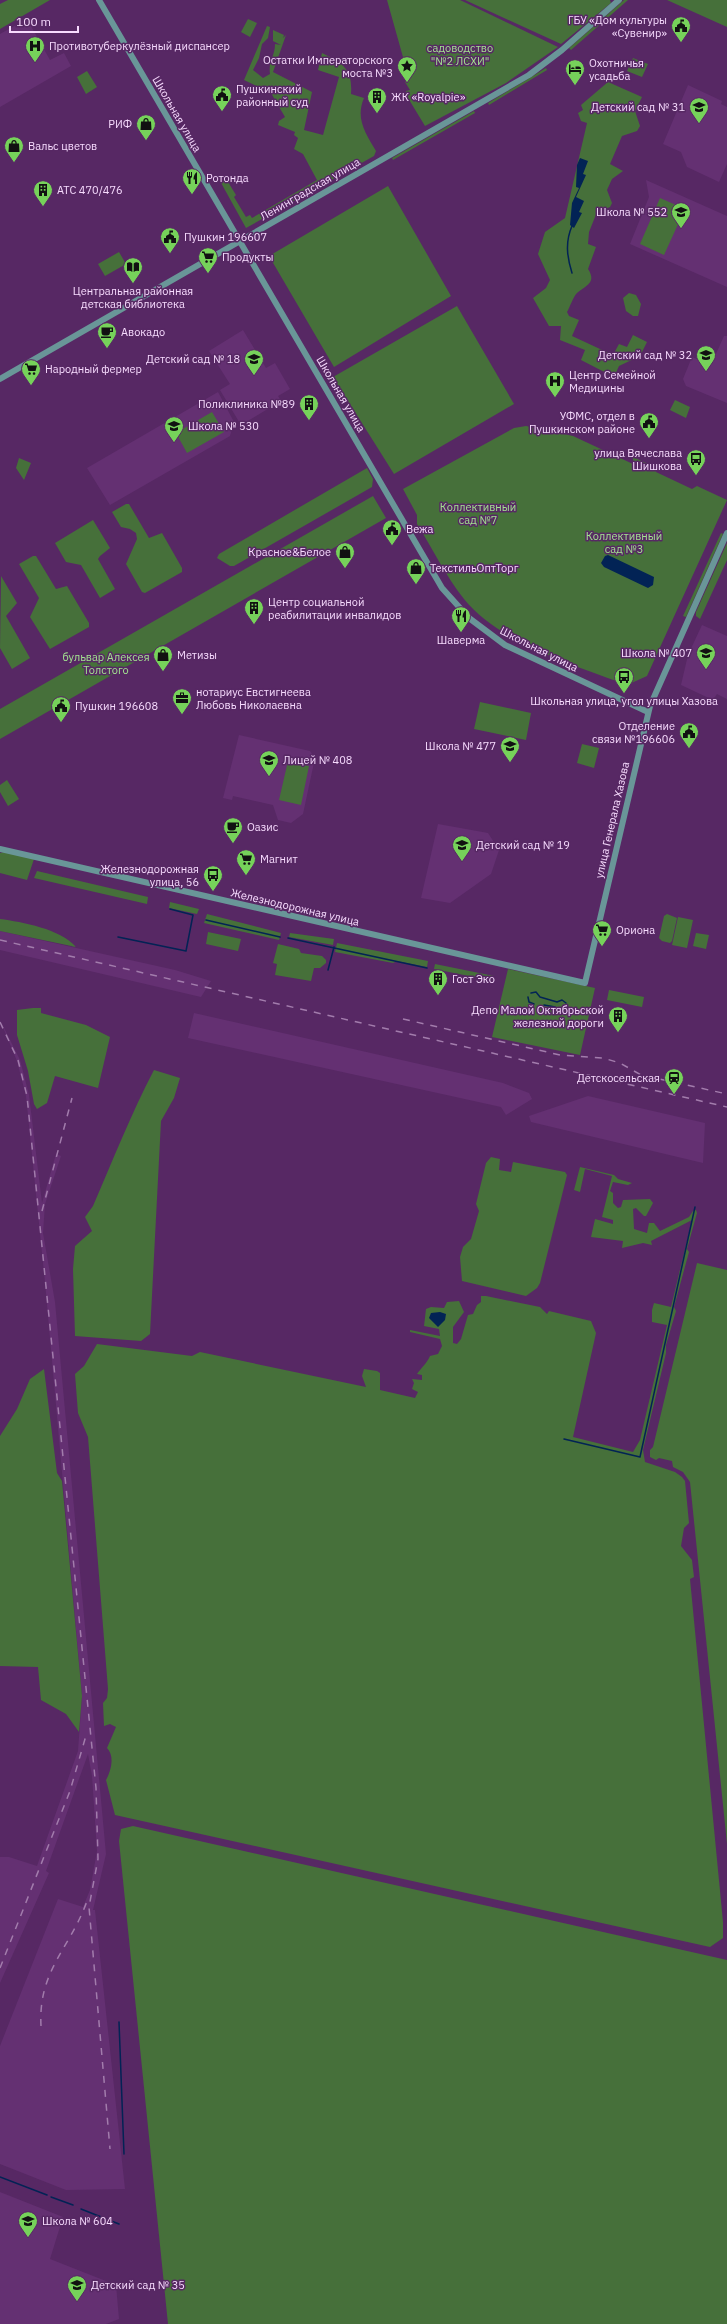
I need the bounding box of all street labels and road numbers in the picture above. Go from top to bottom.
street label: Школьная улица [150,73,205,155]
street label: Ленинградская улица [258,155,363,223]
street label: Школьная улица [314,353,369,435]
street label: Школьная улица [498,623,580,675]
street label: улица Генерала Хазова [592,760,632,880]
street label: Железнодорожная улица [229,885,361,929]

